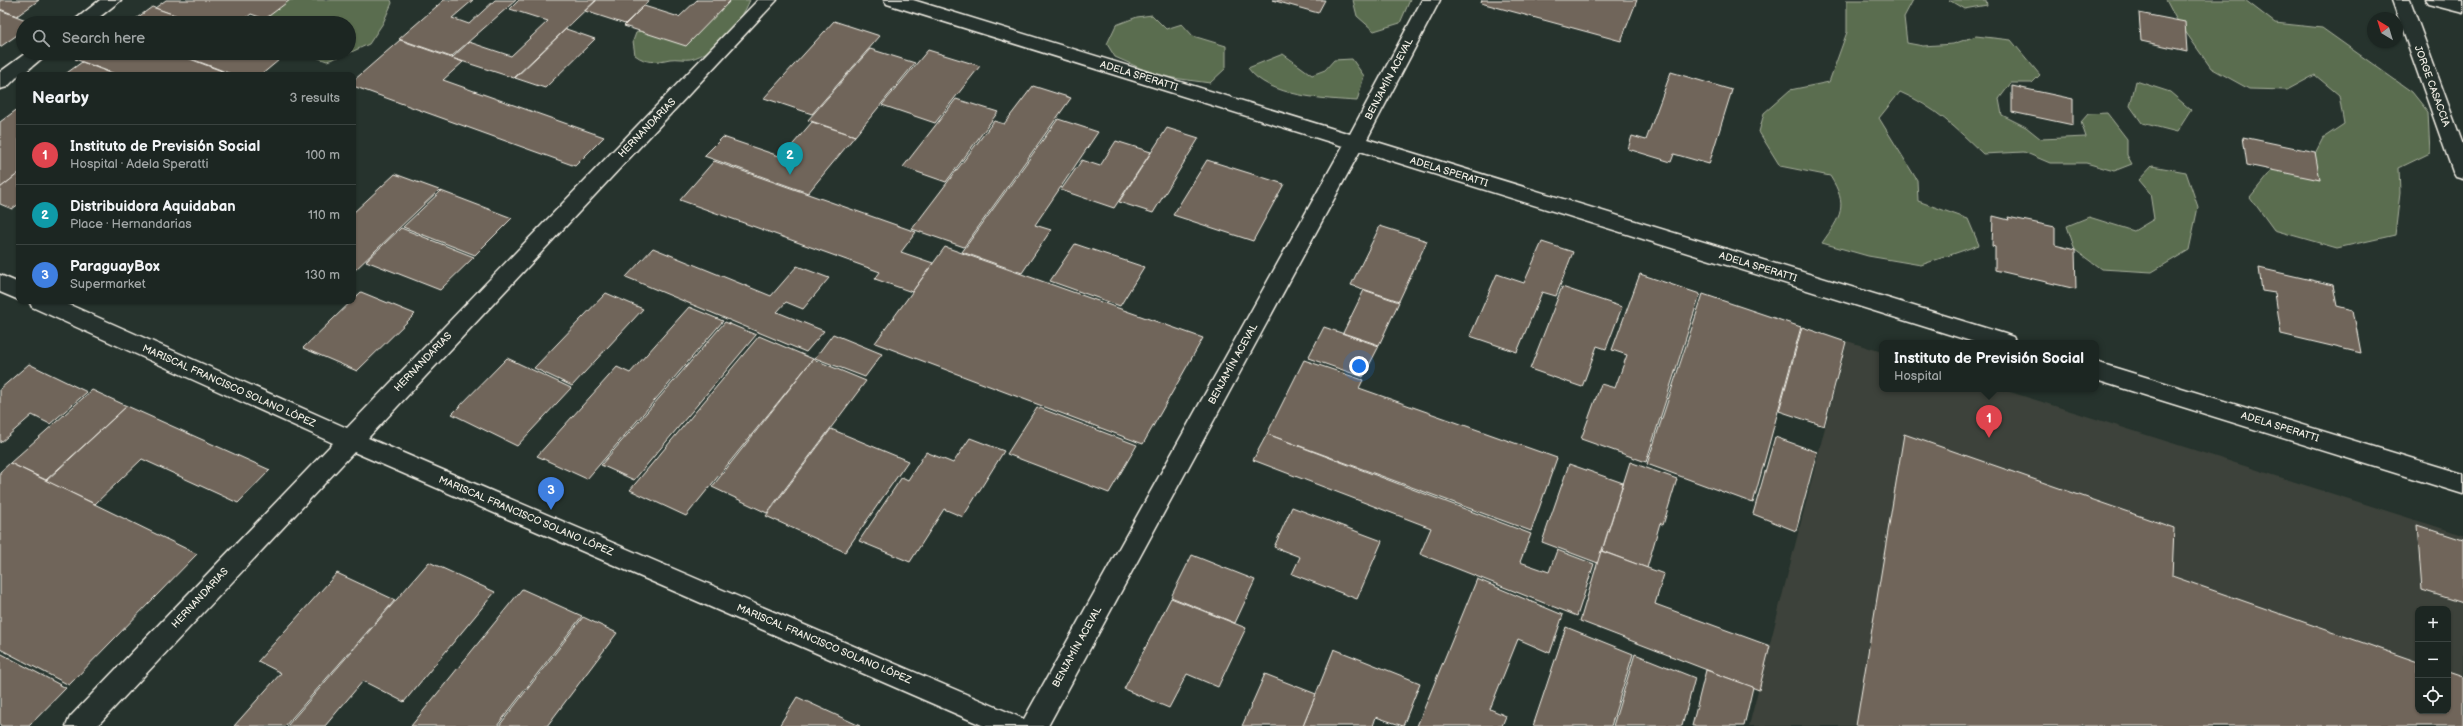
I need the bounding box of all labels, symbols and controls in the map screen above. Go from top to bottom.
north arrow [2367,12,2403,48]
search box [16,16,356,60]
icon: search [30,27,52,49]
text: Search here [62,29,145,48]
street label: BENJAMÍN ACEVAL [1362,36,1416,122]
street label: JORGE CASACCIA [2412,44,2453,129]
street label: ADELA SPERATTI [1099,58,1179,94]
text: Nearby [32,88,89,108]
text: 3 results [289,90,340,106]
street label: HERNANDARIAS [616,96,678,160]
text: Instituto de Previsión Social [70,137,260,156]
pin: 2 [777,142,803,175]
text: 1 [42,147,48,163]
text: 100 m [305,147,340,163]
street label: ADELA SPERATTI [1409,154,1489,190]
text: Hospital · Adela Speratti [70,156,208,172]
text: Distribuidora Aquidaban [70,197,236,216]
text: 2 [41,207,49,223]
text: 110 m [308,207,340,223]
text: Place · Hernandarias [70,216,192,232]
street label: ADELA SPERATTI [1718,249,1798,285]
text: ParaguayBox [70,257,160,276]
text: 3 [41,267,49,283]
text: 130 m [305,267,340,283]
text: Supermarket [70,276,146,292]
street label: BENJAMÍN ACEVAL [1206,321,1260,407]
street label: HERNANDARIAS [392,330,454,394]
popup [1879,340,2099,392]
street label: MARISCAL FRANCISCO SOLANO LÓPEZ [140,342,318,430]
text: Instituto de Previsión Social [1894,349,2084,368]
your location [1349,356,1369,376]
text: Hospital [1894,368,1942,384]
pin: 1 [1976,405,2002,438]
street label: ADELA SPERATTI [2240,409,2320,445]
street label: MARISCAL FRANCISCO SOLANO LÓPEZ [437,474,616,559]
pin: 3 [538,477,564,510]
street label: HERNANDARIAS [169,566,231,630]
street label: MARISCAL FRANCISCO SOLANO LÓPEZ [735,602,914,687]
street label: BENJAMÍN ACEVAL [1050,604,1104,690]
map controls [2415,606,2451,714]
button: + [2415,606,2451,642]
button: − [2415,642,2451,678]
button: locate [2415,678,2451,714]

